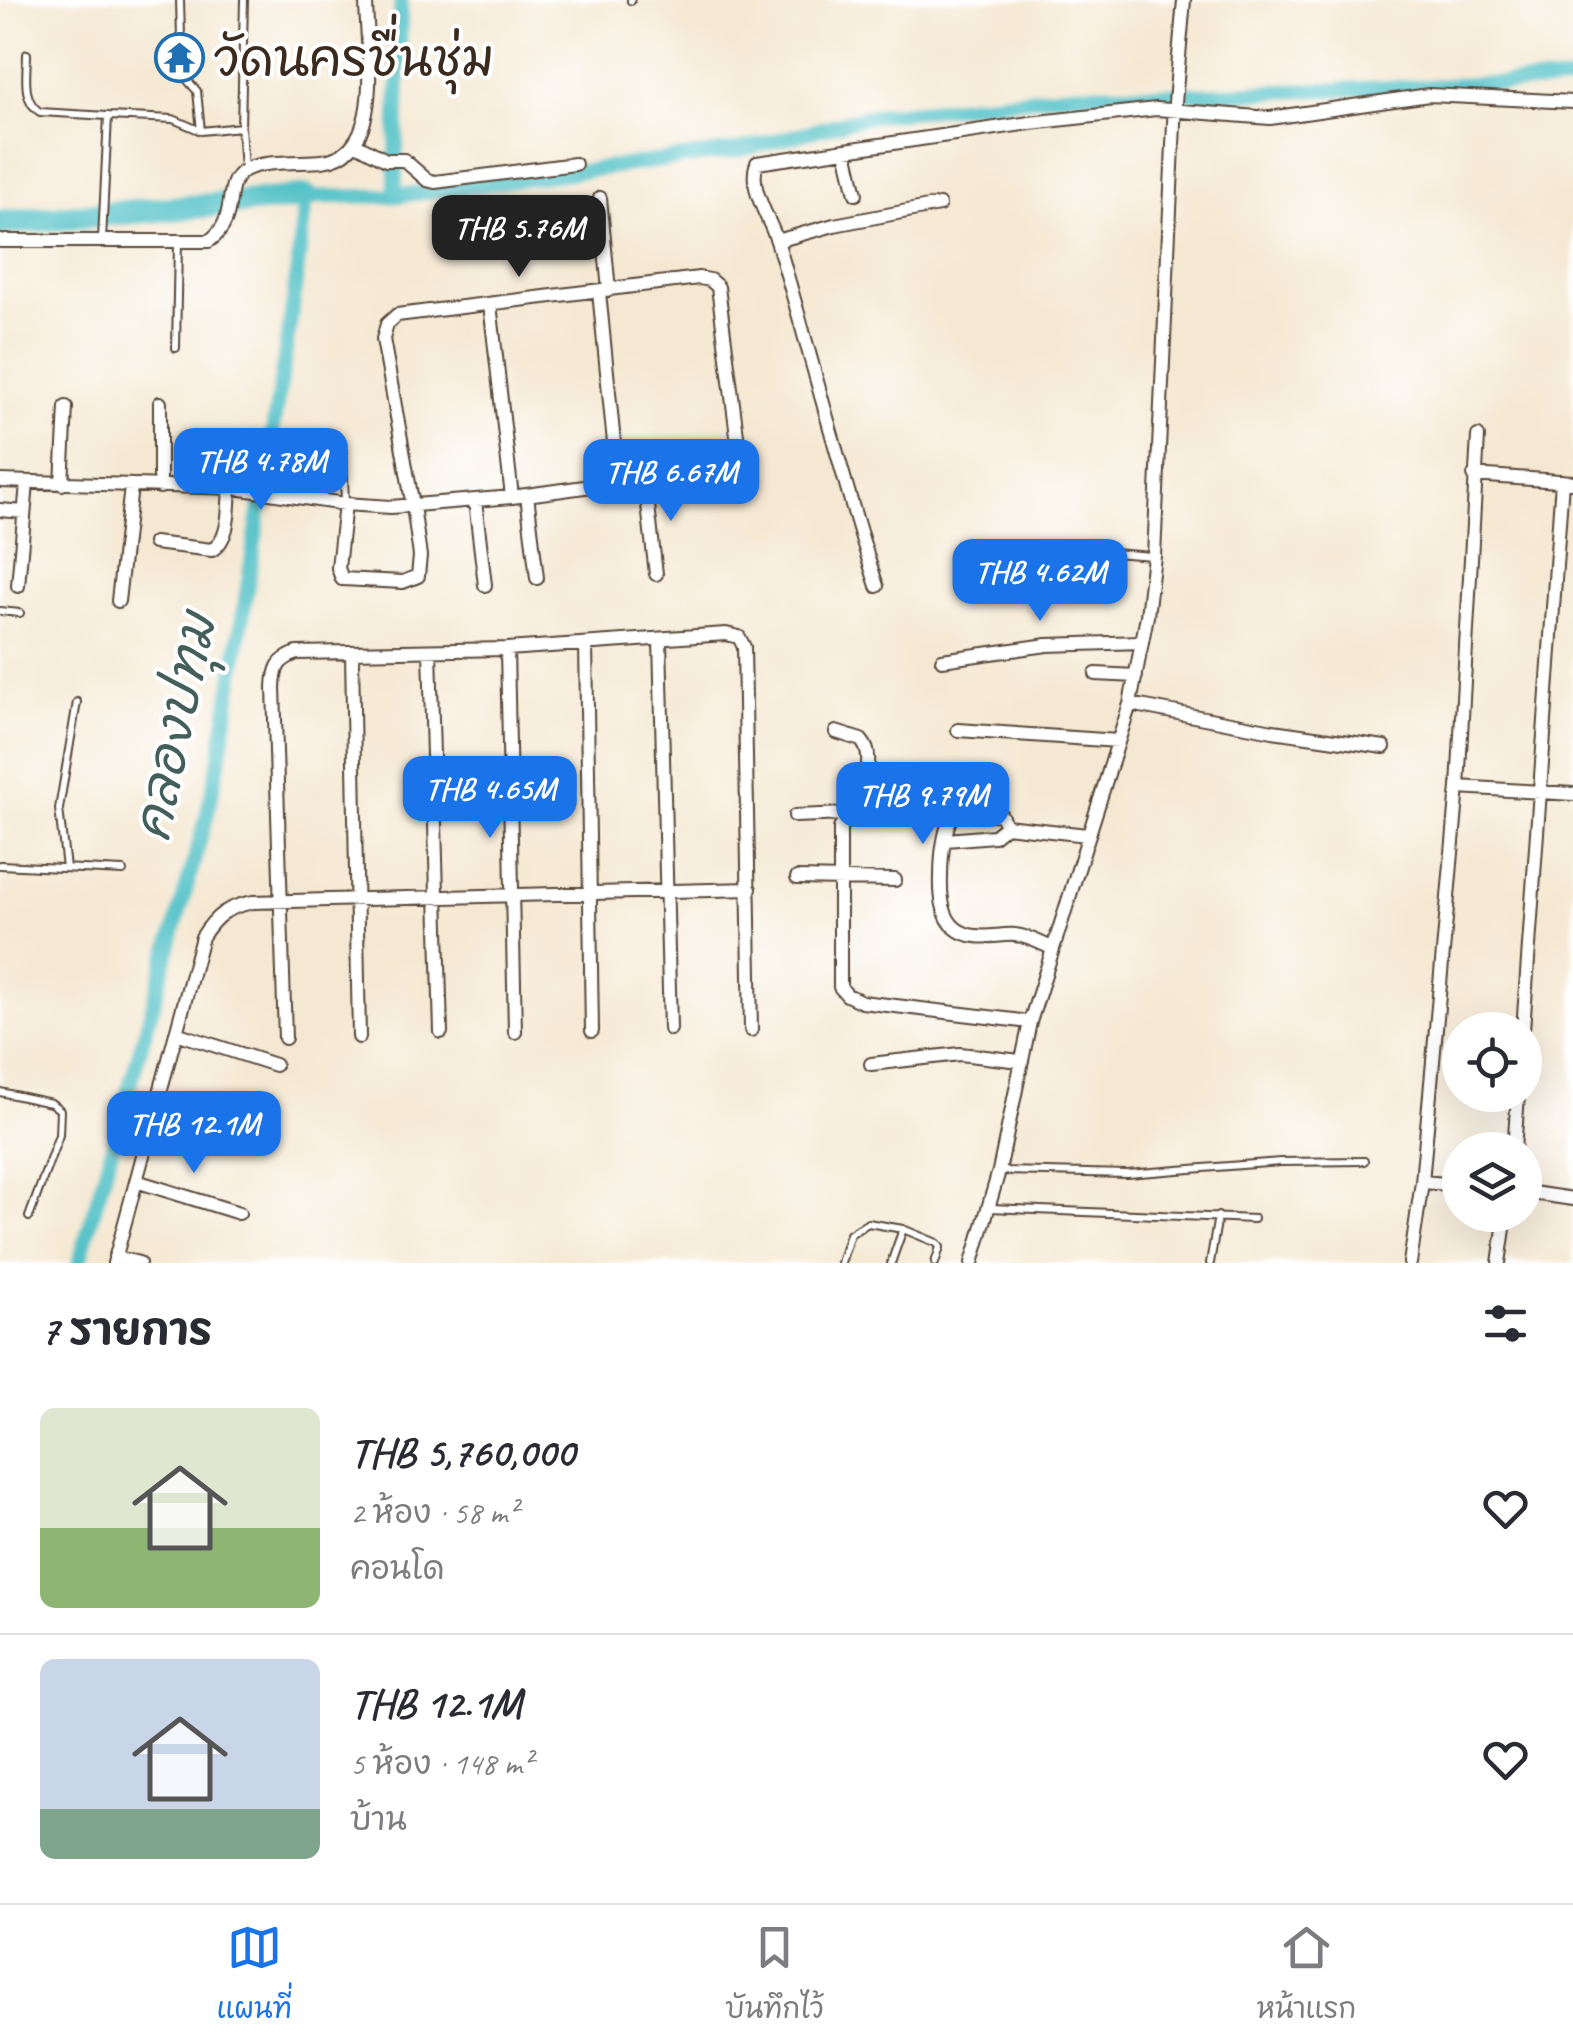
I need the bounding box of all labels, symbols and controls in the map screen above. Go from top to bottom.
place label: วัดนครชื่นชุ่ม [214,13,494,95]
temple icon: วัดนครชื่นชุ่ม [153,32,205,84]
pin: THB 5.76M [405,195,633,280]
text: THB 5.76M [454,207,584,248]
pin: THB 4.78M [147,428,375,513]
pin: THB 6.67M [557,439,785,524]
text: THB 4.78M [196,440,326,481]
text: THB 6.67M [605,451,737,492]
pin: THB 4.62M [926,539,1154,624]
text: THB 4.62M [975,551,1105,592]
water label: คลองปทุม [119,604,237,848]
pin: THB 4.65M [376,756,604,841]
pin: THB 9.79M [809,762,1037,847]
text: THB 4.65M [425,768,555,809]
text: THB 9.79M [858,774,988,815]
map controls [1442,1012,1542,1232]
button: locate [1442,1012,1542,1112]
pin: THB 12.1M [80,1091,308,1176]
text: THB 12.1M [129,1103,259,1144]
button: layers [1442,1132,1542,1232]
icon: filters [1478,1296,1533,1351]
text: 7 รายการ [40,1304,212,1357]
text: THB 5,760,000 [350,1426,574,1479]
icon: home [120,1448,240,1568]
icon: heart [1478,1481,1533,1536]
text: 2 ห้อง · 58 m² [350,1492,518,1533]
text: คอนโด [350,1548,444,1589]
text: THB 12.1M [350,1677,521,1730]
icon: home [120,1699,240,1819]
icon: heart [1478,1732,1533,1787]
text: 5 ห้อง · 148 m² [350,1743,532,1784]
text: บ้าน [350,1799,407,1840]
tab: แผนที่ [217,1920,292,2029]
tab: บันทึกไว้ [725,1920,824,2029]
tab: หน้าแรก [1257,1920,1356,2029]

